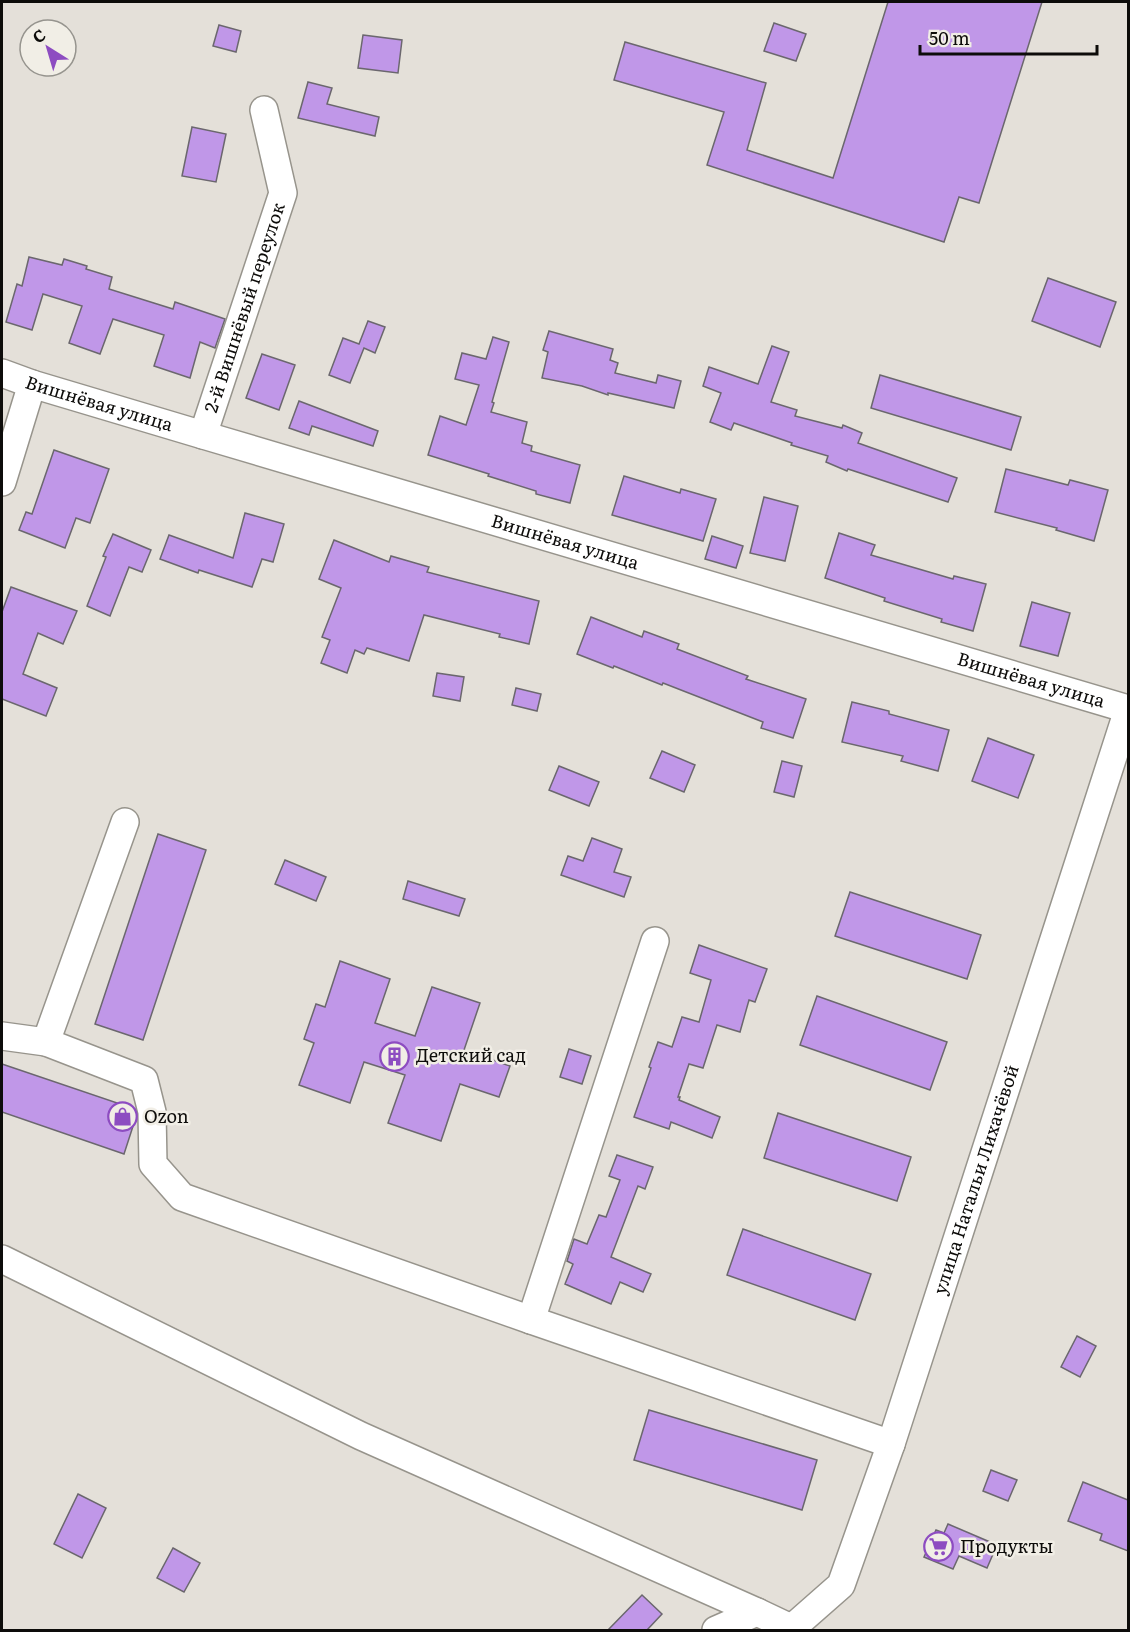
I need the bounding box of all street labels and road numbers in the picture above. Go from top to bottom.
street label: 2-й Вишнёвый переулок [196,198,291,416]
street label: Вишнёвая улица [22,368,177,437]
street label: Вишнёвая улица [488,506,643,576]
street label: Вишнёвая улица [954,644,1109,714]
street label: улица Натальи Лихачёвой [925,1061,1025,1297]

